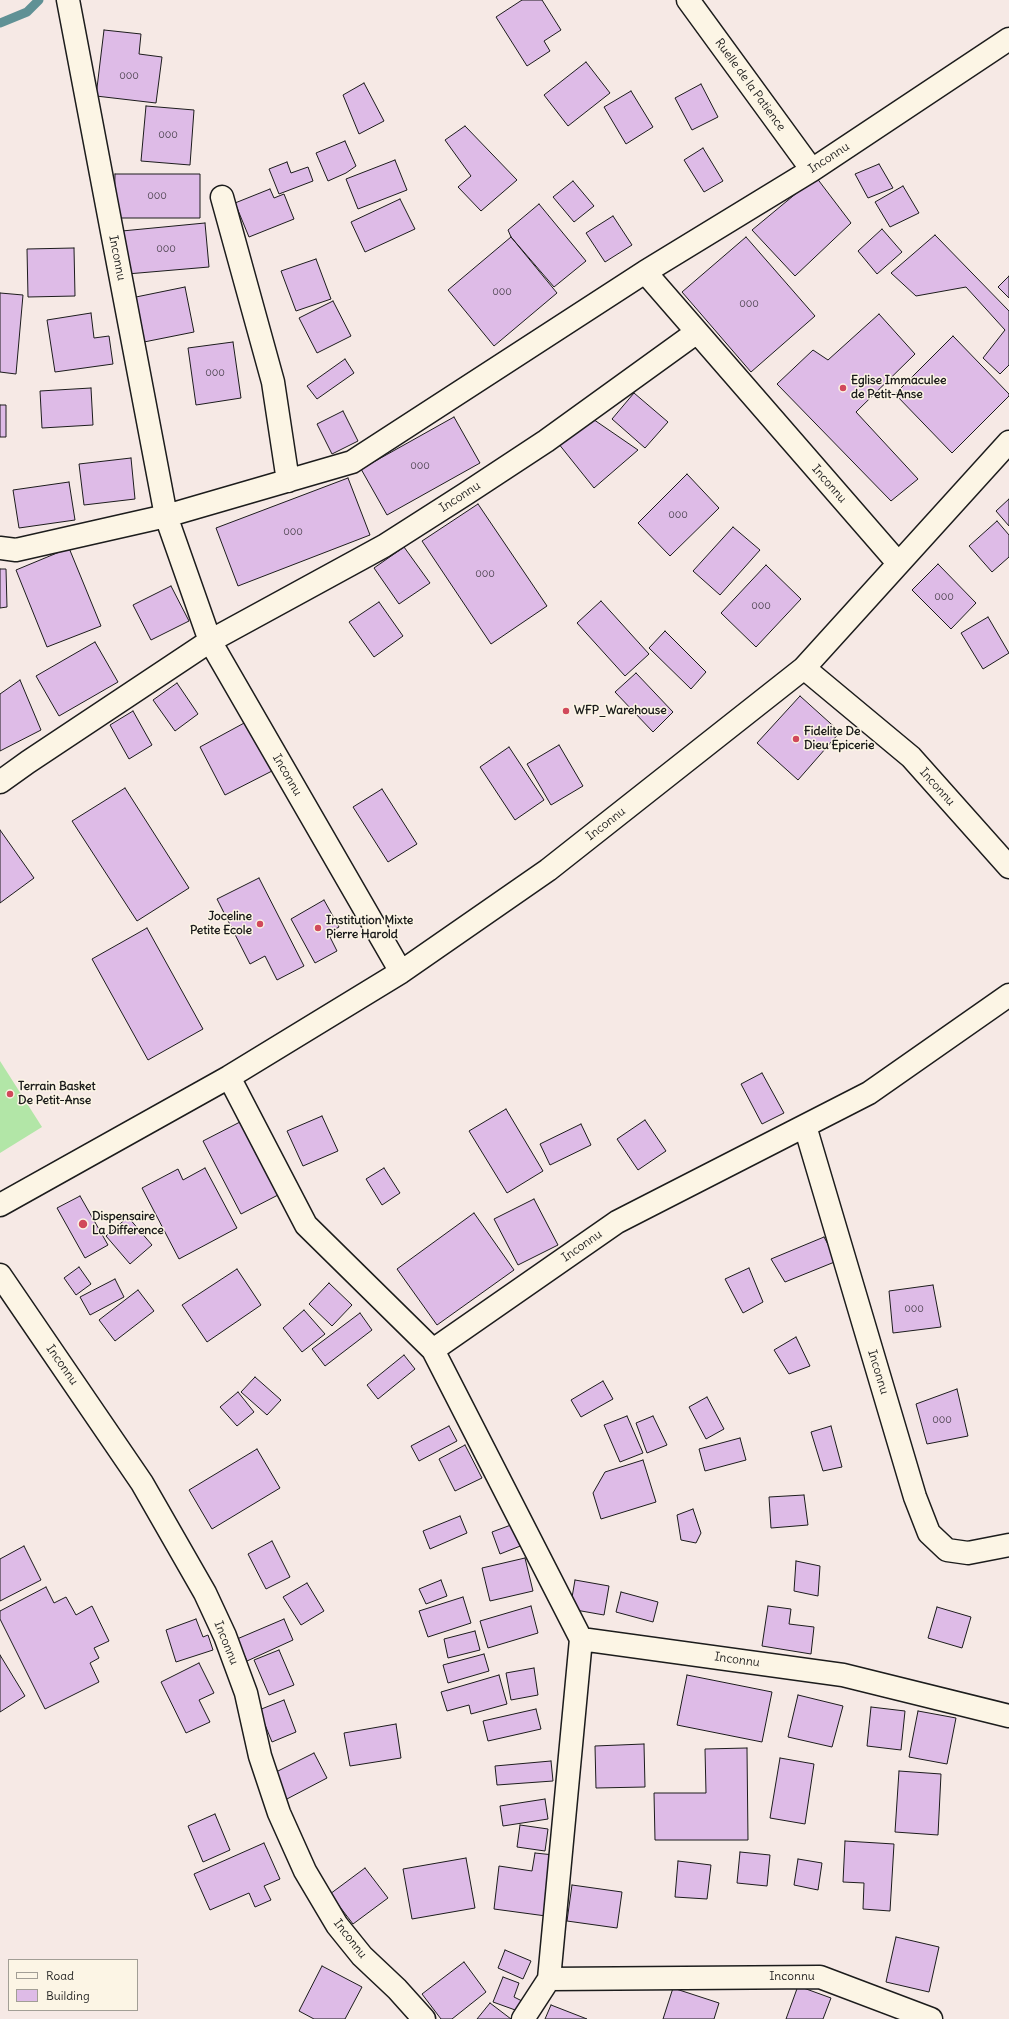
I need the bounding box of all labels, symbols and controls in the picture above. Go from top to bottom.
street label: Ruelle de la Patience [712,36,788,134]
house number: 000 [119,70,139,82]
house number: 000 [158,129,178,141]
street label: Inconnu [806,140,852,176]
house number: 000 [147,190,167,202]
street label: Inconnu [106,234,128,282]
house number: 000 [156,243,176,255]
house number: 000 [492,286,512,298]
house number: 000 [739,298,759,310]
house number: 000 [205,367,225,379]
place label: Eglise Immaculee de Petit-Anse [851,374,946,402]
marker: Eglise Immaculee de Petit-Anse [838,383,848,393]
house number: 000 [410,460,430,472]
street label: Inconnu [809,462,849,506]
street label: Inconnu [437,479,483,515]
house number: 000 [668,509,688,521]
house number: 000 [283,526,303,538]
house number: 000 [475,568,495,580]
house number: 000 [934,591,954,603]
house number: 000 [751,600,771,612]
place label: WFP_Warehouse [574,704,667,718]
marker: WFP_Warehouse [561,706,571,716]
place label: Fidelite De Dieu Epicerie [804,725,874,753]
marker: Fidelite De Dieu Epicerie [791,734,801,744]
street label: Inconnu [269,752,305,798]
street label: Inconnu [916,765,958,809]
street label: Inconnu [584,804,628,844]
place label: Joceline Petite Ecole [190,910,252,938]
place label: Institution Mixte Pierre Harold [326,914,413,942]
marker: Joceline Petite Ecole [255,919,265,929]
marker: Institution Mixte Pierre Harold [313,923,323,933]
place label: Terrain Basket De Petit-Anse [18,1080,96,1108]
marker: Terrain Basket De Petit-Anse [5,1089,15,1099]
place label: Dispensaire La Difference [92,1210,164,1238]
marker: Dispensaire La Difference [77,1218,89,1230]
street label: Inconnu [559,1227,605,1265]
house number: 000 [904,1303,924,1315]
street label: Inconnu [43,1342,81,1388]
street label: Inconnu [864,1348,892,1396]
house number: 000 [932,1414,952,1426]
street label: Inconnu [211,1619,241,1667]
street label: Inconnu [713,1650,761,1670]
street label: Inconnu [330,1917,370,1961]
legend [8,1959,138,2011]
text: Road [46,1968,74,1983]
street label: Inconnu [769,1970,815,1984]
text: Building [46,1988,90,2003]

